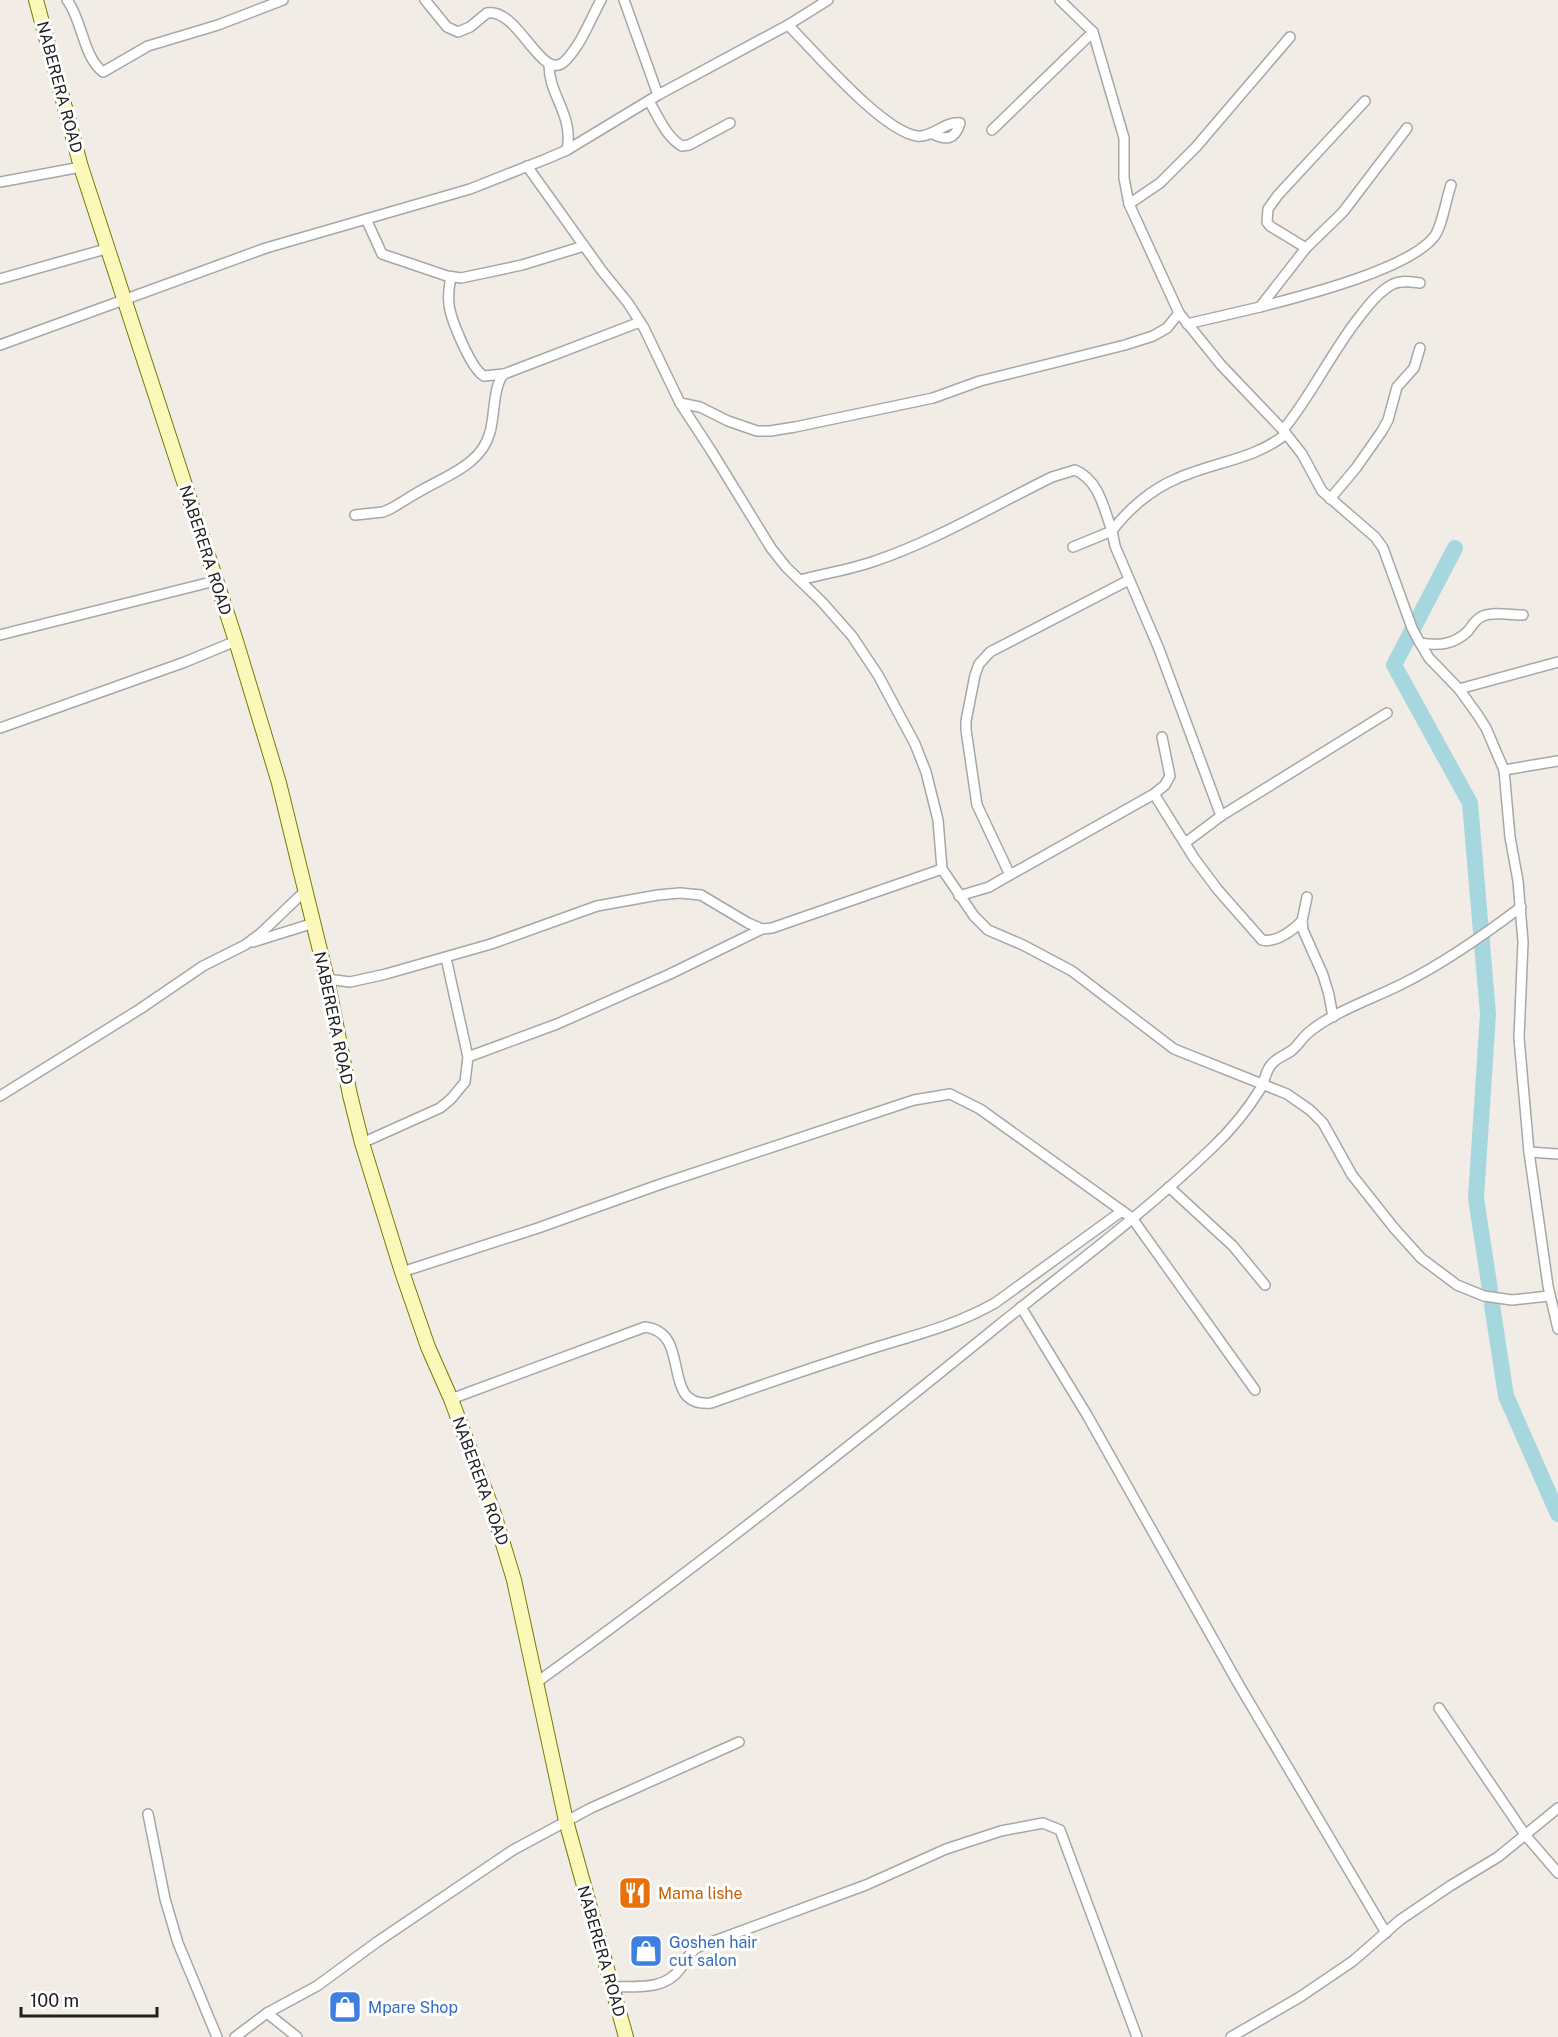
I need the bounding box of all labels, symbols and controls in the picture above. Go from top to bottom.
street label: NABERERA ROAD [33,19,86,155]
street label: NABERERA ROAD [176,483,236,618]
street label: NABERERA ROAD [310,950,357,1086]
street label: NABERERA ROAD [448,1414,513,1548]
restaurant icon: Mama lishe [617,1875,653,1911]
street label: NABERERA ROAD [574,1883,629,2019]
place label: Mama lishe [658,1884,743,1903]
shop icon: Goshen hair cut salon [628,1933,664,1969]
place label: Goshen hair cut salon [669,1933,758,1970]
scale bar [21,1980,158,2018]
shop icon: Mpare Shop [327,1989,363,2025]
text: 100 m [30,1990,79,2011]
place label: Mpare Shop [368,1998,458,2017]

